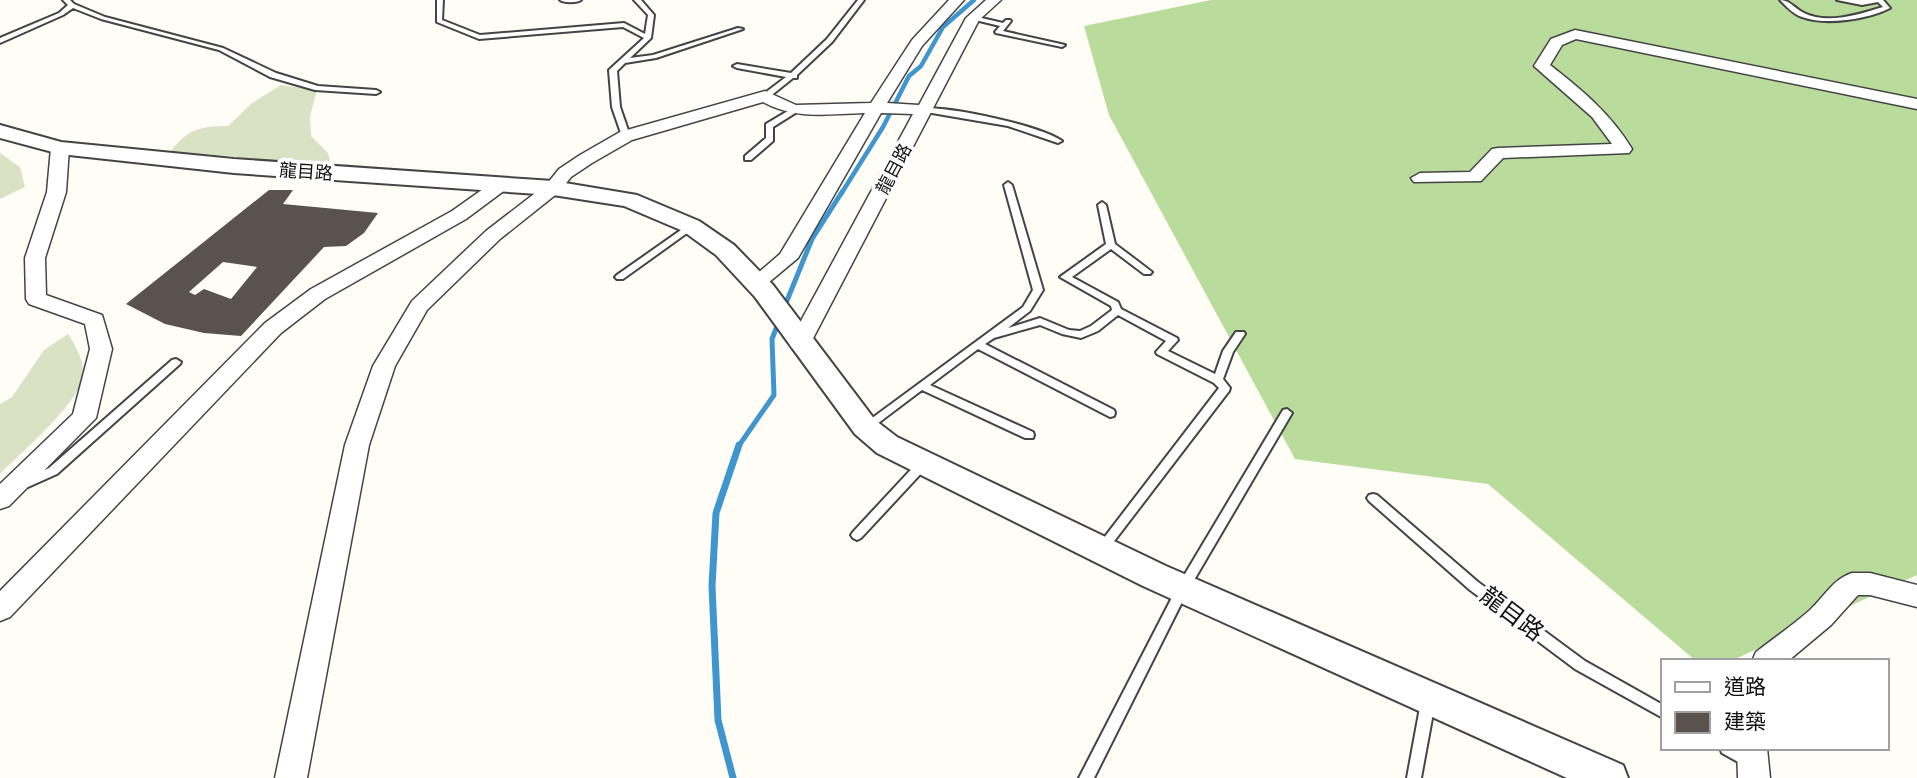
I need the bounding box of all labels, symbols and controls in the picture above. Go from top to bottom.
street label: 龍目路 [870,139,919,199]
street label: 龍目路 [278,157,334,188]
street label: 龍目路 [1472,579,1551,651]
legend [1661,659,1889,750]
text: 道路 [1724,672,1766,704]
text: 建築 [1724,707,1766,739]

